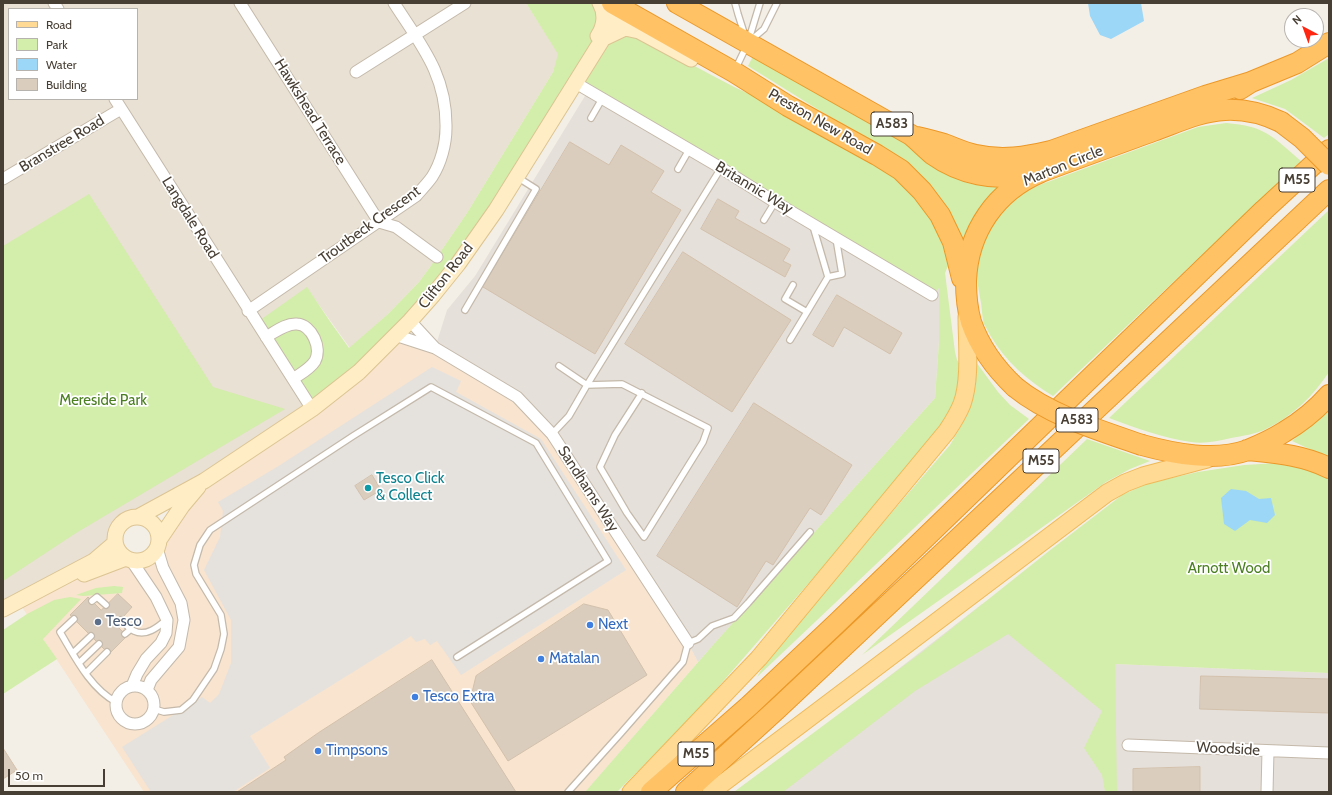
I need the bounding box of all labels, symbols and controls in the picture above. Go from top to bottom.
legend [8,8,138,100]
north arrow [1284,8,1324,48]
text: N [1289,12,1304,28]
text: Road [46,17,72,32]
text: Park [46,37,68,52]
street label: Hawkshead Terrace [270,56,350,168]
text: Water [46,57,76,72]
text: Building [46,77,87,92]
street label: Preston New Road [765,85,875,159]
street label: Branstree Road [16,112,108,176]
road number: A583 [871,112,913,136]
street label: Marton Circle [1020,142,1106,190]
street label: Britannic Way [712,158,796,218]
road number: M55 [1279,168,1315,192]
street label: Langdale Road [158,174,222,262]
street label: Troutbeck Crescent [316,182,424,268]
street label: Clifton Road [415,240,477,312]
park label: Mereside Park [59,392,147,410]
road number: A583 [1056,408,1098,432]
street label: Sandhams Way [554,443,622,535]
road number: M55 [1023,449,1059,473]
place label: Tesco Click & Collect [376,470,445,505]
marker: Tesco Click & Collect [363,483,373,493]
park label: Arnott Wood [1188,560,1270,578]
place label: Tesco [106,613,142,631]
place label: Next [598,616,628,634]
marker: Tesco [93,617,103,627]
marker: Next [585,620,595,630]
place label: Matalan [549,650,600,668]
marker: Matalan [536,654,546,664]
place label: Tesco Extra [423,688,494,706]
marker: Tesco Extra [410,692,420,702]
street label: Woodside [1196,738,1260,760]
place label: Timpsons [326,742,388,760]
road number: M55 [678,742,714,766]
marker: Timpsons [313,746,323,756]
scale bar [10,761,107,787]
text: 50 m [15,768,43,783]

